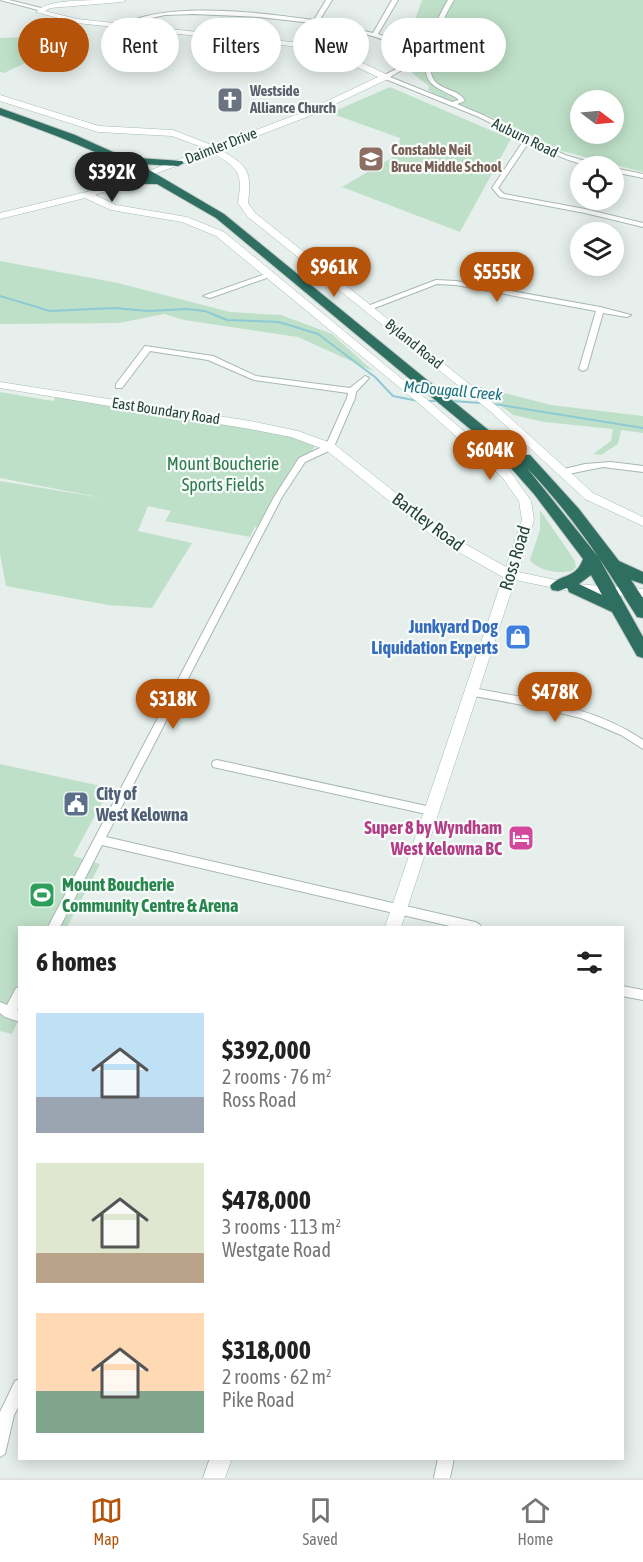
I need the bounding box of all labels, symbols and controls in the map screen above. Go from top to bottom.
chip: Buy [18,18,89,72]
chip: Rent [101,18,179,72]
chip: Filters [191,18,281,72]
chip: New [293,18,369,72]
chip: Apartment [381,18,506,72]
place label: Westside Alliance Church [249,82,336,116]
church icon: Westside Alliance Church [215,85,245,115]
north arrow [570,90,624,144]
map controls [570,90,624,276]
street label: Auburn Road [489,114,561,161]
street label: Daimler Drive [182,124,259,167]
place label: Constable Neil Bruce Middle School [391,141,503,175]
school or university icon: Constable Neil Bruce Middle School [356,144,386,174]
pin: $392K [70,152,154,203]
button: locate [570,156,624,210]
text: $392K [89,160,135,183]
button: layers [570,222,624,276]
pin: $961K [292,247,376,298]
pin: $555K [455,252,539,303]
text: $961K [311,255,357,278]
text: $555K [474,260,520,283]
street label: Byland Road [382,315,447,372]
water label: McDougall Creek [403,377,504,404]
street label: East Boundary Road [111,394,221,427]
pin: $604K [448,430,532,481]
text: $604K [467,438,513,461]
park label: Mount Boucherie Sports Fields [167,453,279,495]
street label: Bartley Road [388,488,468,555]
street label: Ross Road [495,523,534,593]
place label: Junkyard Dog Liquidation Experts [371,616,499,658]
shop icon: Junkyard Dog Liquidation Experts [503,622,533,652]
pin: $478K [513,672,597,723]
pin: $318K [131,679,215,730]
text: $478K [532,680,578,703]
text: $318K [150,687,196,710]
place label: City of West Kelowna [95,783,188,825]
public building icon: City of West Kelowna [61,789,91,819]
place label: Super 8 by Wyndham West Kelowna BC [364,817,502,859]
hotel icon: Super 8 by Wyndham West Kelowna BC [506,823,536,853]
place label: Mount Boucherie Community Centre & Arena [62,874,238,916]
sports icon: Mount Boucherie Community Centre & Arena [27,880,57,910]
icon: filters [573,946,606,979]
text: 6 homes [36,947,116,977]
text: $392,000 [222,1035,311,1065]
icon: home [84,1037,156,1109]
text: 2 rooms · 76 m² [222,1065,332,1088]
text: Ross Road [222,1088,296,1111]
text: $478,000 [222,1185,311,1215]
icon: home [84,1187,156,1259]
text: 3 rooms · 113 m² [222,1215,341,1238]
text: Westgate Road [222,1238,331,1261]
text: $318,000 [222,1335,311,1365]
icon: home [84,1337,156,1409]
text: 2 rooms · 62 m² [222,1365,332,1388]
text: Pike Road [222,1388,294,1411]
tab: Map [90,1494,123,1548]
tab: Saved [303,1494,338,1548]
tab: Home [518,1494,553,1548]

